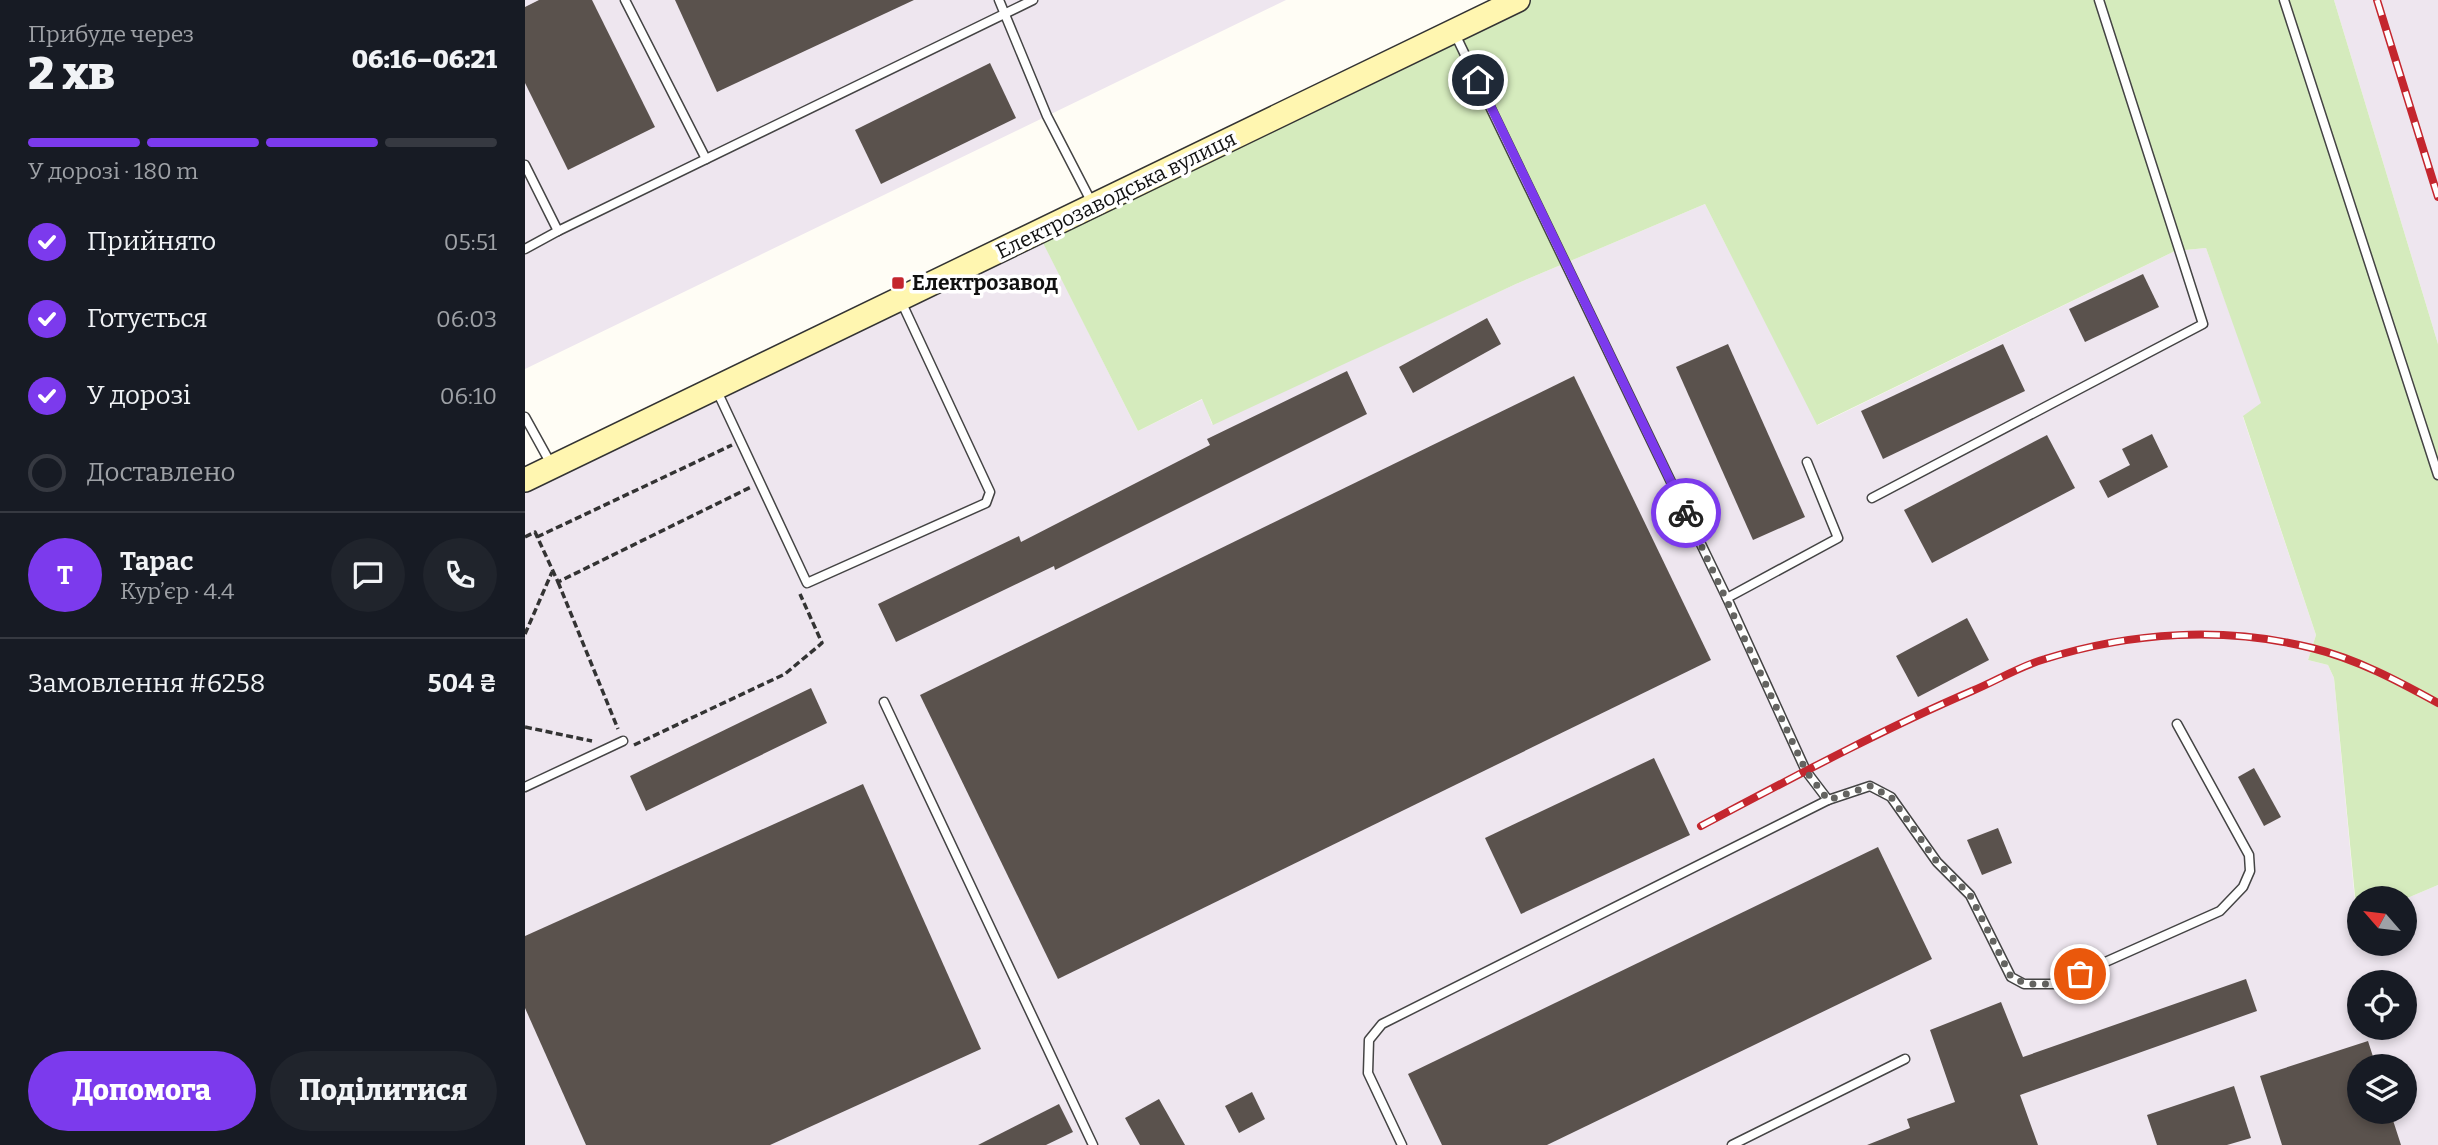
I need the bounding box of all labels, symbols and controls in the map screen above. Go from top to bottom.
text: Прибуде через [28,20,194,48]
text: 06:16–06:21 [352,44,497,75]
text: 2 хв [28,46,115,101]
pin [1448,50,1508,110]
icon: home [1459,61,1497,99]
street label: Електрозаводська вулиця [992,125,1240,265]
text: У дорозі · 180 m [28,157,198,185]
icon: check [28,223,66,261]
text: Прийнято [87,226,216,257]
text: 05:51 [444,228,497,256]
place label: Електрозавод [912,270,1059,296]
marker: Електрозавод [890,275,906,291]
icon: check [28,300,66,338]
text: Готується [87,303,207,334]
text: 06:03 [436,305,497,333]
icon: check [28,377,66,415]
text: У дорозі [87,380,191,411]
text: 06:10 [440,382,497,410]
text: Доставлено [87,457,236,488]
courier [1651,478,1721,548]
icon: bike [1667,494,1705,532]
button: chat [331,538,405,612]
button: phone [423,538,497,612]
text: Тарас [120,546,193,577]
text: Т [57,560,73,591]
text: Кур’єр · 4.4 [120,577,234,605]
text: Замовлення #6258 [28,668,265,699]
text: 504 ₴ [428,668,497,699]
north arrow [2347,886,2417,956]
map controls [2347,886,2417,1124]
pin [2050,944,2110,1004]
icon: bag [2061,955,2099,993]
button: locate [2347,970,2417,1040]
button: Допомога [28,1051,256,1131]
button: Поділитися [270,1051,497,1131]
button: layers [2347,1054,2417,1124]

